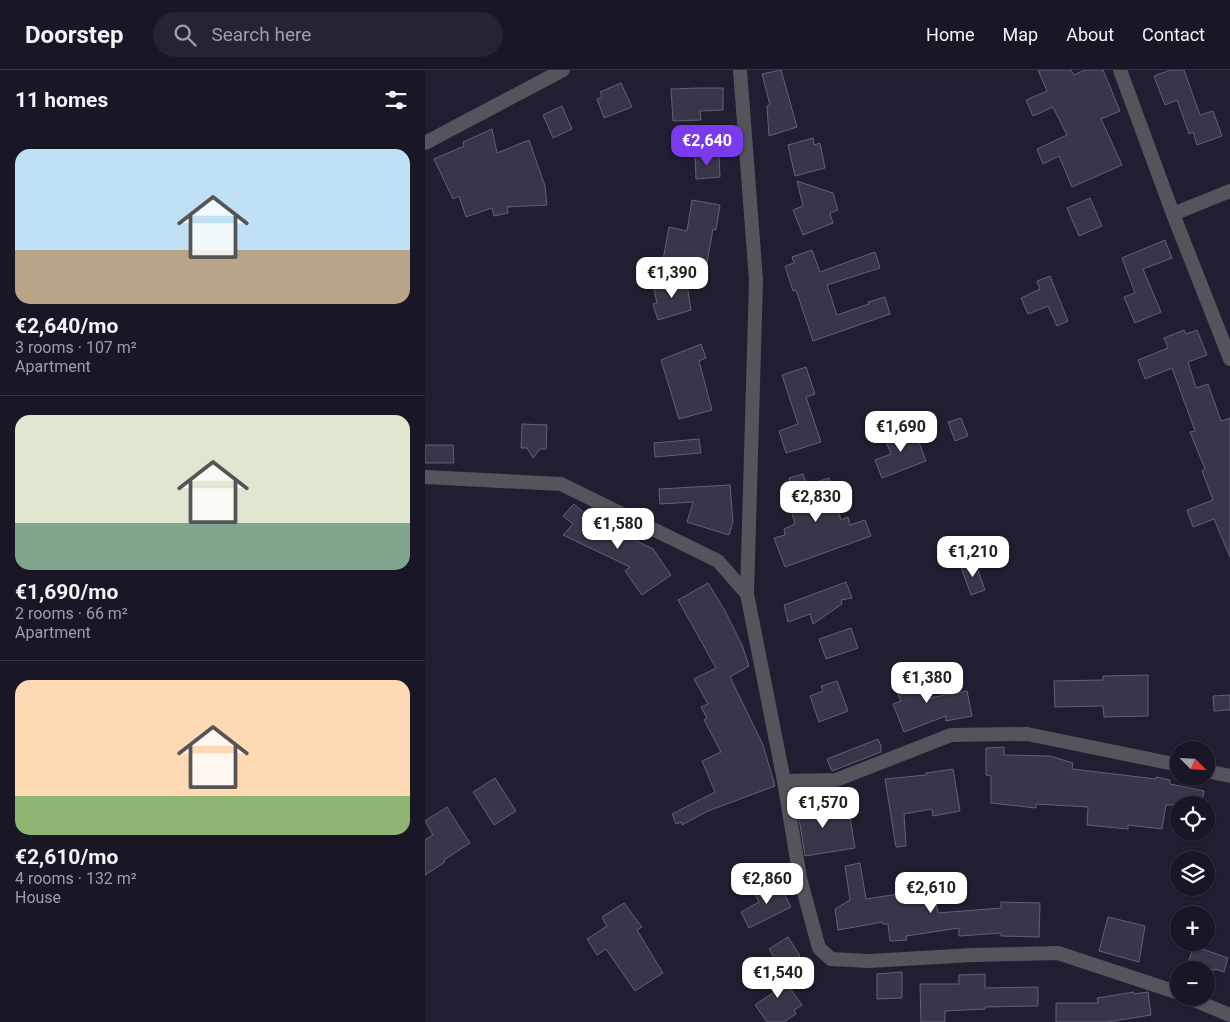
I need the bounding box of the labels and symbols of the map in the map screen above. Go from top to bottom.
pin: €2,640 [666,124,748,167]
pin: €1,390 [631,256,713,299]
pin: €1,690 [860,410,942,453]
pin: €2,830 [775,480,857,523]
pin: €1,580 [577,508,659,550]
pin: €1,210 [932,536,1014,578]
pin: €1,380 [886,662,968,704]
north arrow [1170,741,1215,786]
pin: €1,570 [782,786,864,829]
pin: €2,860 [726,862,808,905]
pin: €2,610 [890,872,972,914]
pin: €1,540 [737,956,819,999]

